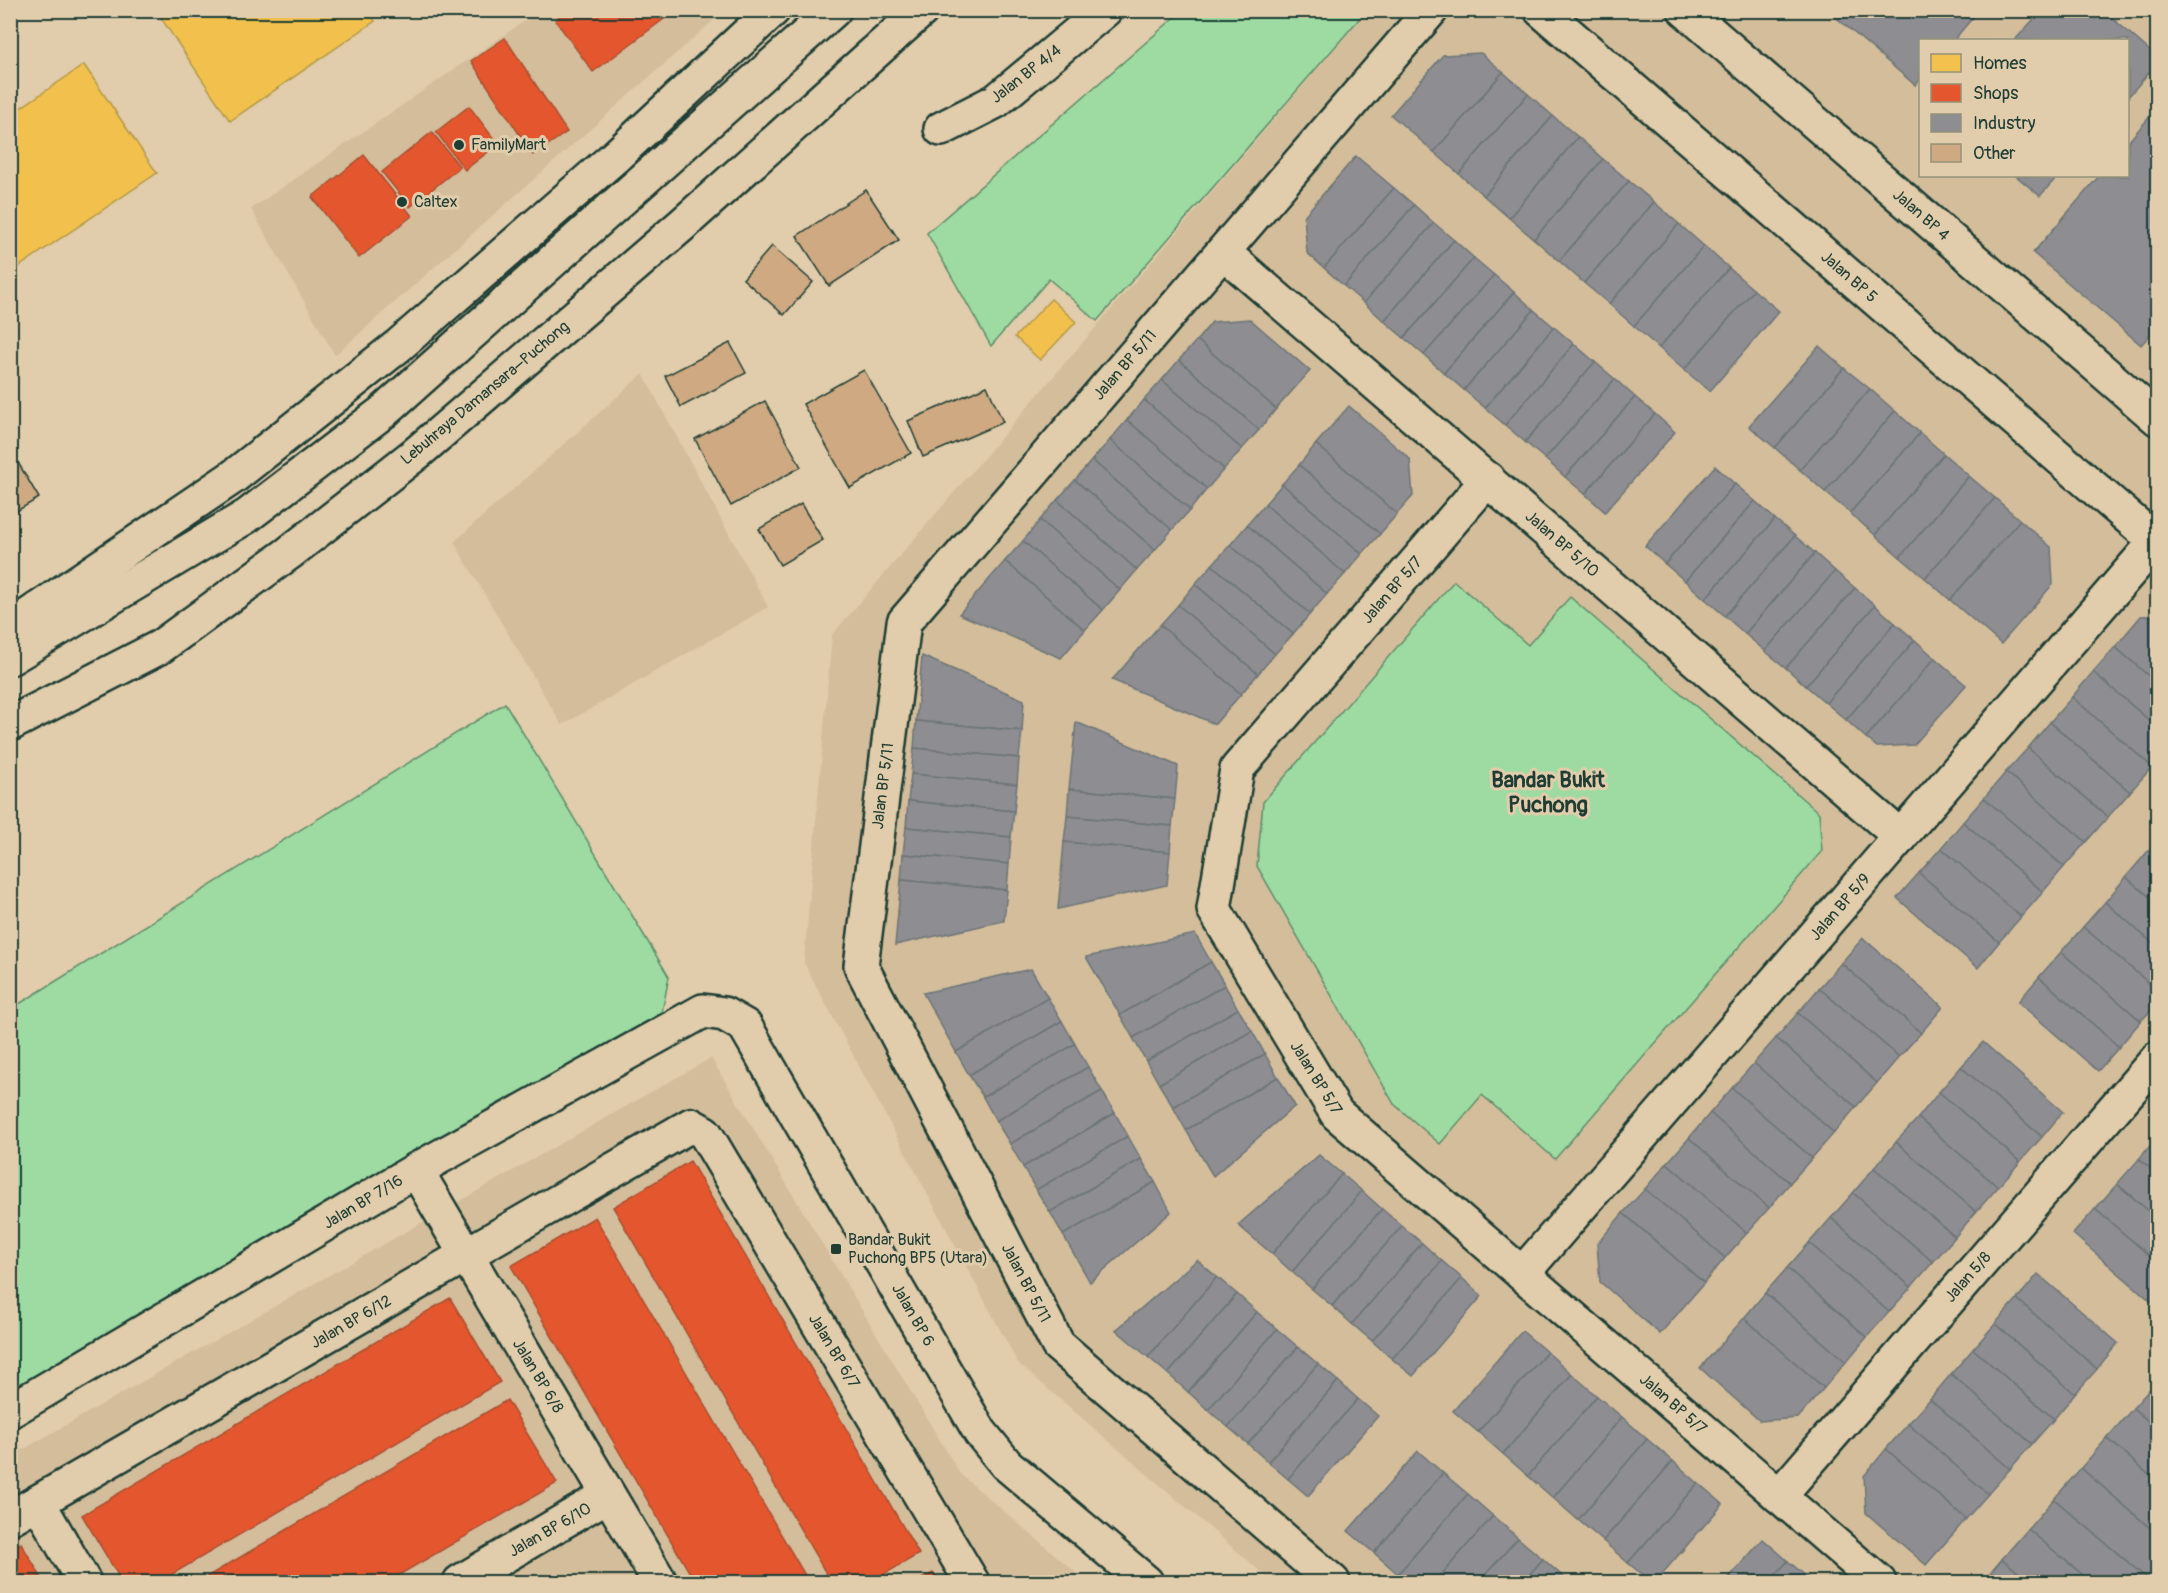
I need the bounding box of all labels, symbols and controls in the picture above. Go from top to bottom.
legend [1919,39,2129,177]
street label: Jalan BP 4/4 [987,40,1065,108]
text: Homes [1973,52,2026,75]
text: Shops [1973,82,2018,105]
text: Industry [1973,112,2036,135]
place label: FamilyMart [471,135,546,155]
marker: FamilyMart [452,138,466,152]
text: Other [1973,142,2016,165]
street label: Jalan BP 4 [1888,185,1954,245]
place label: Caltex [414,192,457,212]
marker: Caltex [395,195,409,209]
street label: Jalan BP 5 [1817,247,1881,307]
street label: Lebuhraya Damansara–Puchong [397,317,573,469]
street label: Jalan BP 5/11 [1089,326,1161,404]
street label: Jalan BP 5/10 [1521,506,1603,582]
street label: Jalan BP 5/7 [1357,552,1427,628]
street label: Jalan BP 5/11 [868,742,898,830]
district label: Bandar Bukit Puchong [1491,766,1606,819]
street label: Jalan BP 5/9 [1805,869,1875,945]
street label: Jalan BP 5/7 [1286,1038,1347,1119]
street label: Jalan BP 7/16 [319,1170,407,1234]
place label: Bandar Bukit Puchong BP5 (Utara) [848,1230,988,1268]
street label: Jalan BP 5/11 [997,1240,1055,1326]
marker: Bandar Bukit Puchong BP5 (Utara) [829,1242,843,1256]
street label: Jalan 5/8 [1940,1247,1996,1307]
street label: Jalan BP 6 [887,1280,939,1350]
street label: Jalan BP 6/12 [307,1291,395,1353]
street label: Jalan BP 6/7 [804,1310,864,1392]
street label: Jalan BP 6/8 [508,1335,568,1417]
street label: Jalan BP 5/7 [1635,1369,1711,1439]
street label: Jalan BP 6/10 [505,1498,595,1562]

